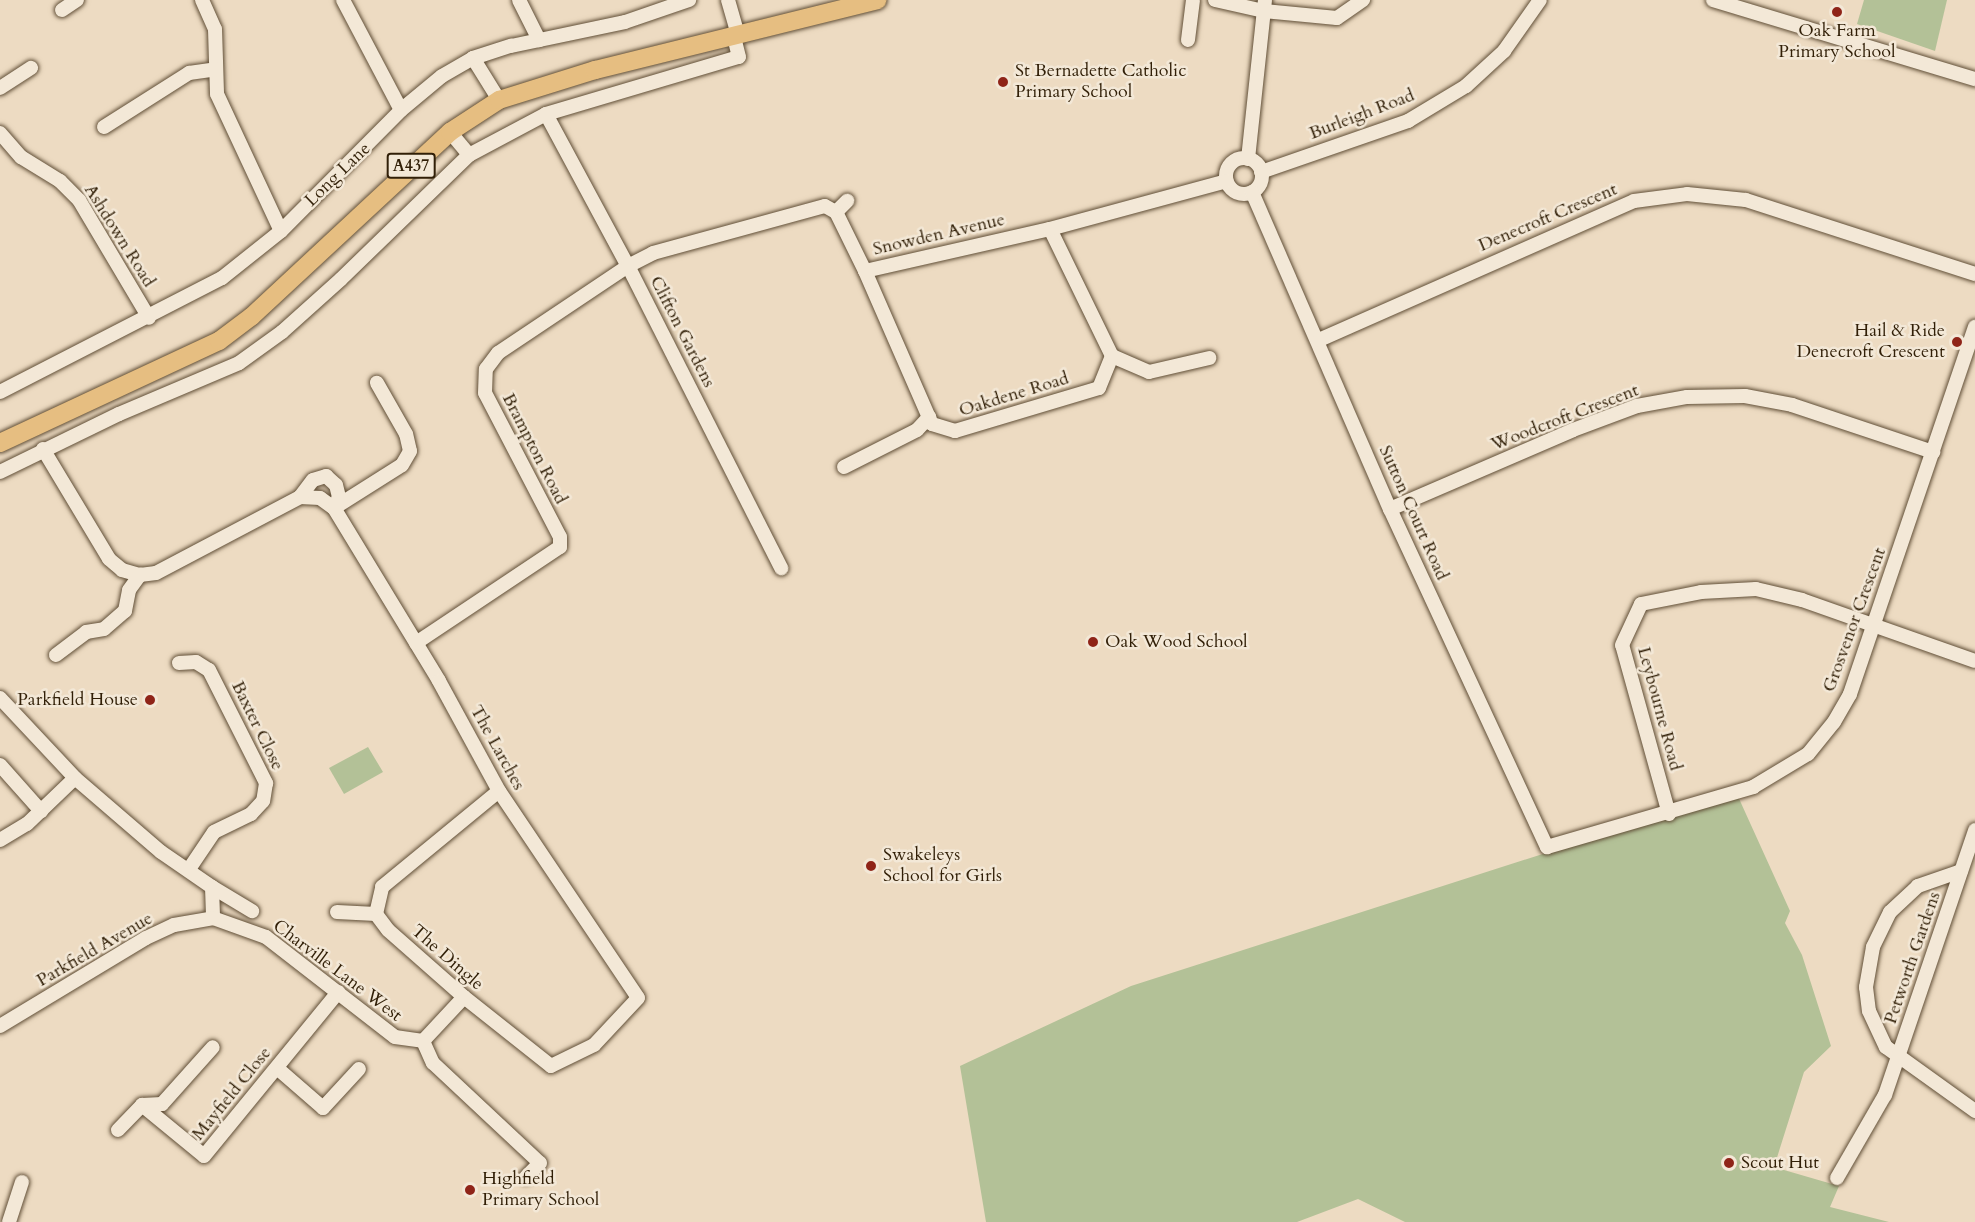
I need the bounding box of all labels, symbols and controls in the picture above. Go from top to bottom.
marker: Oak Farm Primary School [1830,5,1844,19]
place label: Oak Farm Primary School [1778,21,1896,63]
place label: St Bernadette Catholic Primary School [1015,61,1186,104]
marker: St Bernadette Catholic Primary School [996,75,1010,89]
street label: Burleigh Road [1306,85,1418,145]
street label: Long Lane [301,138,375,212]
road number: A437 [386,153,436,179]
street label: Denecroft Crescent [1475,179,1621,257]
street label: Ashdown Road [79,181,159,291]
street label: Snowden Avenue [871,209,1007,261]
street label: Clifton Gardens [645,273,719,391]
place label: Hail & Ride Denecroft Crescent [1796,321,1945,364]
marker: Hail & Ride Denecroft Crescent [1950,335,1964,349]
street label: Oakdene Road [957,368,1071,422]
street label: Woodcroft Crescent [1488,380,1642,456]
street label: Brampton Road [497,390,571,508]
street label: Sutton Court Road [1374,442,1452,584]
street label: Grosvenor Crescent [1819,545,1891,695]
place label: Oak Wood School [1105,631,1248,653]
marker: Oak Wood School [1086,635,1100,649]
street label: Leybourne Road [1632,645,1686,773]
street label: Baxter Close [226,678,288,774]
place label: Parkfield House [17,689,138,711]
marker: Parkfield House [143,693,157,707]
street label: The Larches [465,702,529,794]
place label: Swakeleys School for Girls [883,845,1002,888]
marker: Swakeleys School for Girls [864,859,878,873]
street label: Petworth Gardens [1880,889,1946,1027]
street label: Parkfield Avenue [33,908,157,992]
street label: Charville Lane West [268,915,406,1027]
street label: The Dingle [406,921,488,995]
street label: Mayfield Close [188,1043,276,1145]
place label: Scout Hut [1741,1152,1819,1174]
marker: Scout Hut [1722,1156,1736,1170]
place label: Highfield Primary School [482,1169,599,1212]
marker: Highfield Primary School [463,1183,477,1197]

